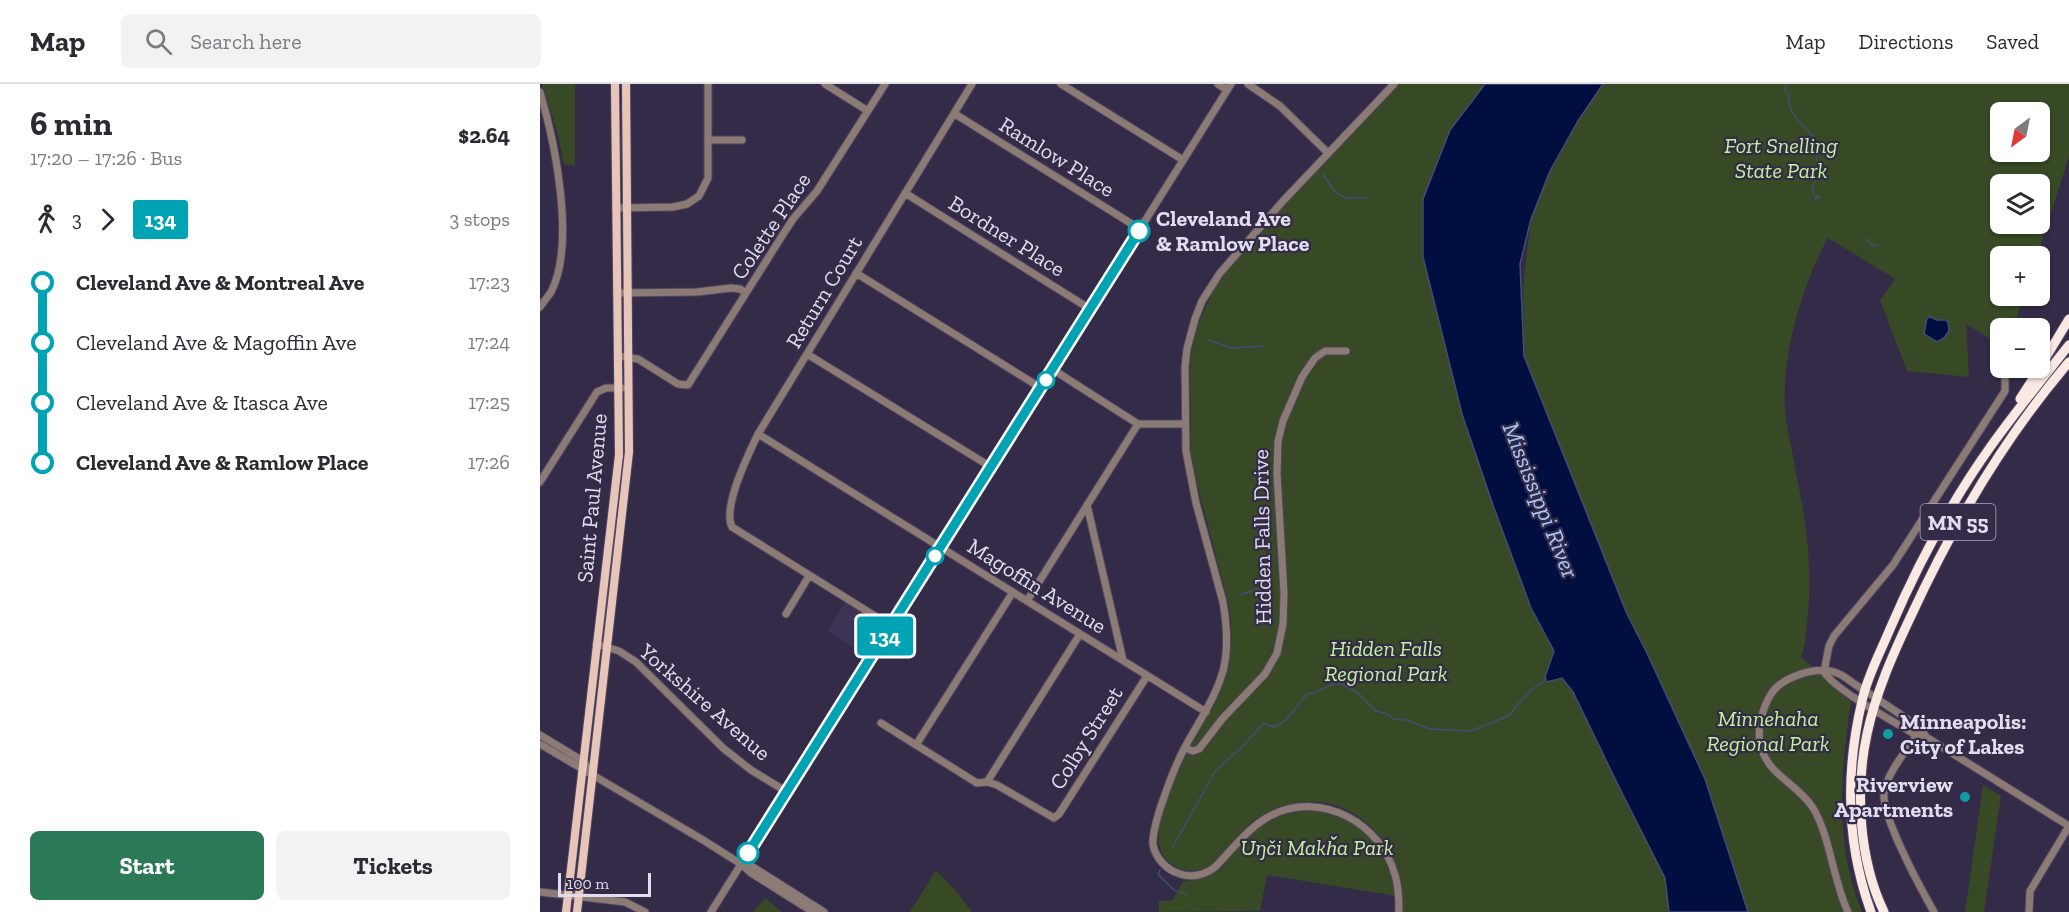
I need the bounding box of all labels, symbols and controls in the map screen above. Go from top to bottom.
search box [121,14,541,68]
text: Map [30,25,85,58]
icon: search [142,25,175,58]
text: Search here [190,28,302,55]
text: Map [1786,29,1826,54]
text: Directions [1859,29,1953,54]
text: Saved [1986,29,2039,54]
north arrow [1990,102,2050,162]
map controls [1990,102,2050,378]
text: 6 min [30,104,112,143]
street label: Ramlow Place [994,111,1120,203]
text: $2.64 [458,122,510,149]
park label: Fort Snelling State Park [1724,132,1839,184]
text: 17:20 – 17:26 · Bus [30,146,182,170]
street label: Colette Place [725,167,817,285]
button: layers [1990,174,2050,234]
street label: Bordner Place [944,189,1070,283]
icon: walk [30,203,63,236]
icon: forward [91,203,124,236]
place label: Cleveland Ave & Ramlow Place [1156,205,1310,257]
text: 3 [72,207,82,231]
text: 134 [145,207,176,232]
text: 3 stops [449,207,510,231]
marker: Cleveland Ave & Ramlow Place [1128,220,1150,242]
street label: Return Court [780,230,869,353]
button: + [1990,246,2050,306]
text: Cleveland Ave & Montreal Ave [76,269,364,296]
text: 17:23 [469,270,510,294]
button: − [1990,318,2050,378]
text: Cleveland Ave & Magoffin Ave [76,329,357,356]
text: 17:24 [468,330,510,354]
unlabelled marker [1037,371,1055,389]
text: Cleveland Ave & Itasca Ave [76,389,328,416]
text: 17:25 [468,390,510,414]
street label: Saint Paul Avenue [571,412,613,584]
water label: Mississippi River [1497,418,1586,583]
text: Cleveland Ave & Ramlow Place [76,449,368,476]
street label: Hidden Falls Drive [1247,449,1277,625]
text: 17:26 [468,450,510,474]
road number: MN 55 [1920,504,1996,540]
street label: Magoffin Avenue [962,532,1112,640]
unlabelled marker [926,547,944,565]
line badge: 134 [850,616,920,656]
text: 134 [869,624,901,649]
park label: Hidden Falls Regional Park [1324,635,1448,687]
street label: Yorkshire Avenue [633,637,776,766]
street label: Colby Street [1044,681,1129,795]
park label: Minnehaha Regional Park [1706,705,1830,757]
place label: Minneapolis: City of Lakes [1900,708,2027,760]
marker: Minneapolis: City of Lakes [1881,727,1895,741]
place label: Riverview Apartments [1834,771,1953,823]
marker: Riverview Apartments [1958,790,1972,804]
button: Start [30,831,264,900]
button: Tickets [276,831,510,900]
park label: Uŋči Makȟa Park [1241,834,1394,861]
unlabelled marker [737,842,759,864]
scale bar [558,870,651,898]
text: 100 m [567,874,609,893]

